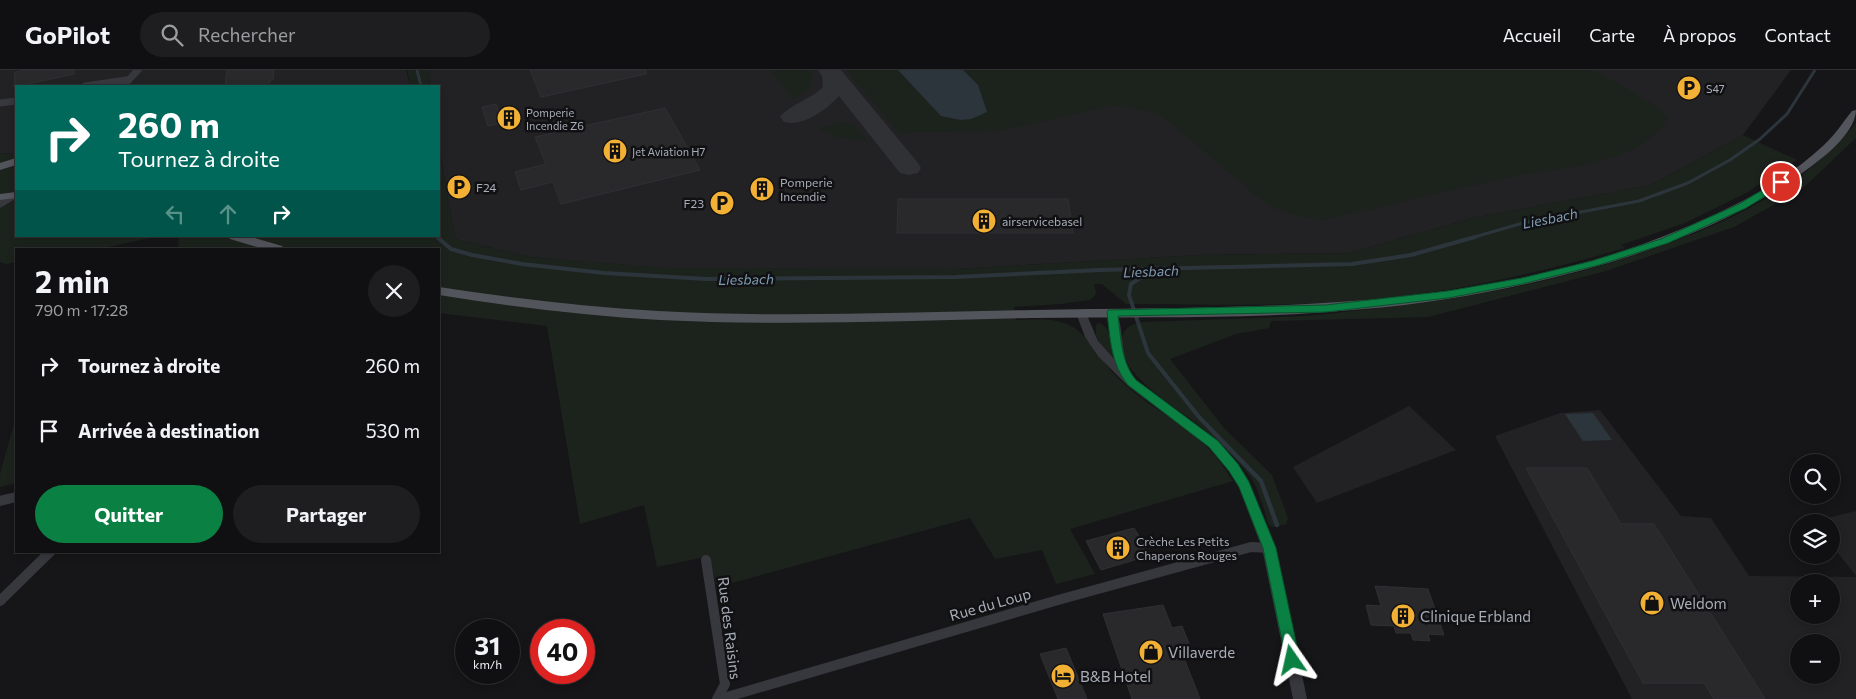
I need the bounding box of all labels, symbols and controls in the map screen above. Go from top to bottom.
search box [140,12,490,57]
text: GoPilot [25,20,110,49]
icon: search [158,21,186,49]
text: Rechercher [198,23,296,46]
text: Accueil [1503,24,1561,46]
text: Carte [1589,24,1635,46]
text: À propos [1663,24,1737,46]
text: Contact [1765,24,1831,46]
parking icon: S47 [1676,75,1702,101]
place label: S47 [1706,82,1725,95]
text: 260 m [118,102,220,145]
icon: right [35,105,100,170]
building icon: Pomperie Incendie Z6 [496,105,522,131]
place label: Pomperie Incendie Z6 [526,106,584,132]
building icon: Jet Aviation H7 [602,138,628,164]
text: Tournez à droite [118,145,280,172]
place label: Jet Aviation H7 [632,145,705,159]
pin [1760,161,1802,203]
icon: arrive [1767,168,1795,196]
parking icon: F24 [446,174,472,200]
place label: Pomperie Incendie [780,175,833,203]
building icon: Pomperie Incendie [749,176,775,202]
place label: F24 [476,180,497,194]
parking icon: F23 [709,190,735,216]
place label: F23 [684,196,704,210]
icon: left [161,200,189,228]
icon: ahead [214,200,242,228]
icon: right [267,200,295,228]
water label: Liesbach [1521,204,1579,232]
building icon: airservicebasel [971,208,997,234]
place label: airservicebasel [1002,214,1082,228]
text: 2 min [35,262,110,299]
water label: Liesbach [1123,262,1179,280]
button: close [368,265,420,317]
water label: Liesbach [718,270,774,288]
text: 790 m · 17:28 [35,300,128,319]
icon: right [35,352,63,380]
text: Tournez à droite [78,354,220,377]
text: 260 m [365,354,420,377]
icon: arrive [35,417,63,445]
text: Arrivée à destination [78,419,260,442]
text: 530 m [366,419,420,442]
map controls [1790,454,1840,684]
button: search [1790,454,1840,504]
button: Quitter [35,485,223,543]
button: Partager [233,485,420,543]
button: layers [1790,514,1840,564]
place label: Crèche Les Petits Chaperons Rouges [1136,534,1237,562]
building icon: Crèche Les Petits Chaperons Rouges [1105,535,1131,561]
button: + [1790,574,1840,624]
street label: Rue des Raisins [715,576,745,680]
street label: Rue du Loup [947,584,1033,624]
shop icon: Weldom [1639,590,1665,616]
place label: Weldom [1670,594,1727,612]
building icon: Clinique Erbland [1390,603,1416,629]
place label: Clinique Erbland [1420,607,1531,625]
speed limit sign: 40 [530,619,595,684]
text: 31 [475,630,500,660]
position arrow [1265,633,1317,685]
button: − [1790,634,1840,684]
shop icon: Villaverde [1138,639,1164,665]
place label: Villaverde [1168,643,1235,661]
text: km/h [473,657,502,671]
hotel icon: B&B Hotel [1050,663,1076,689]
place label: B&B Hotel [1080,667,1151,685]

